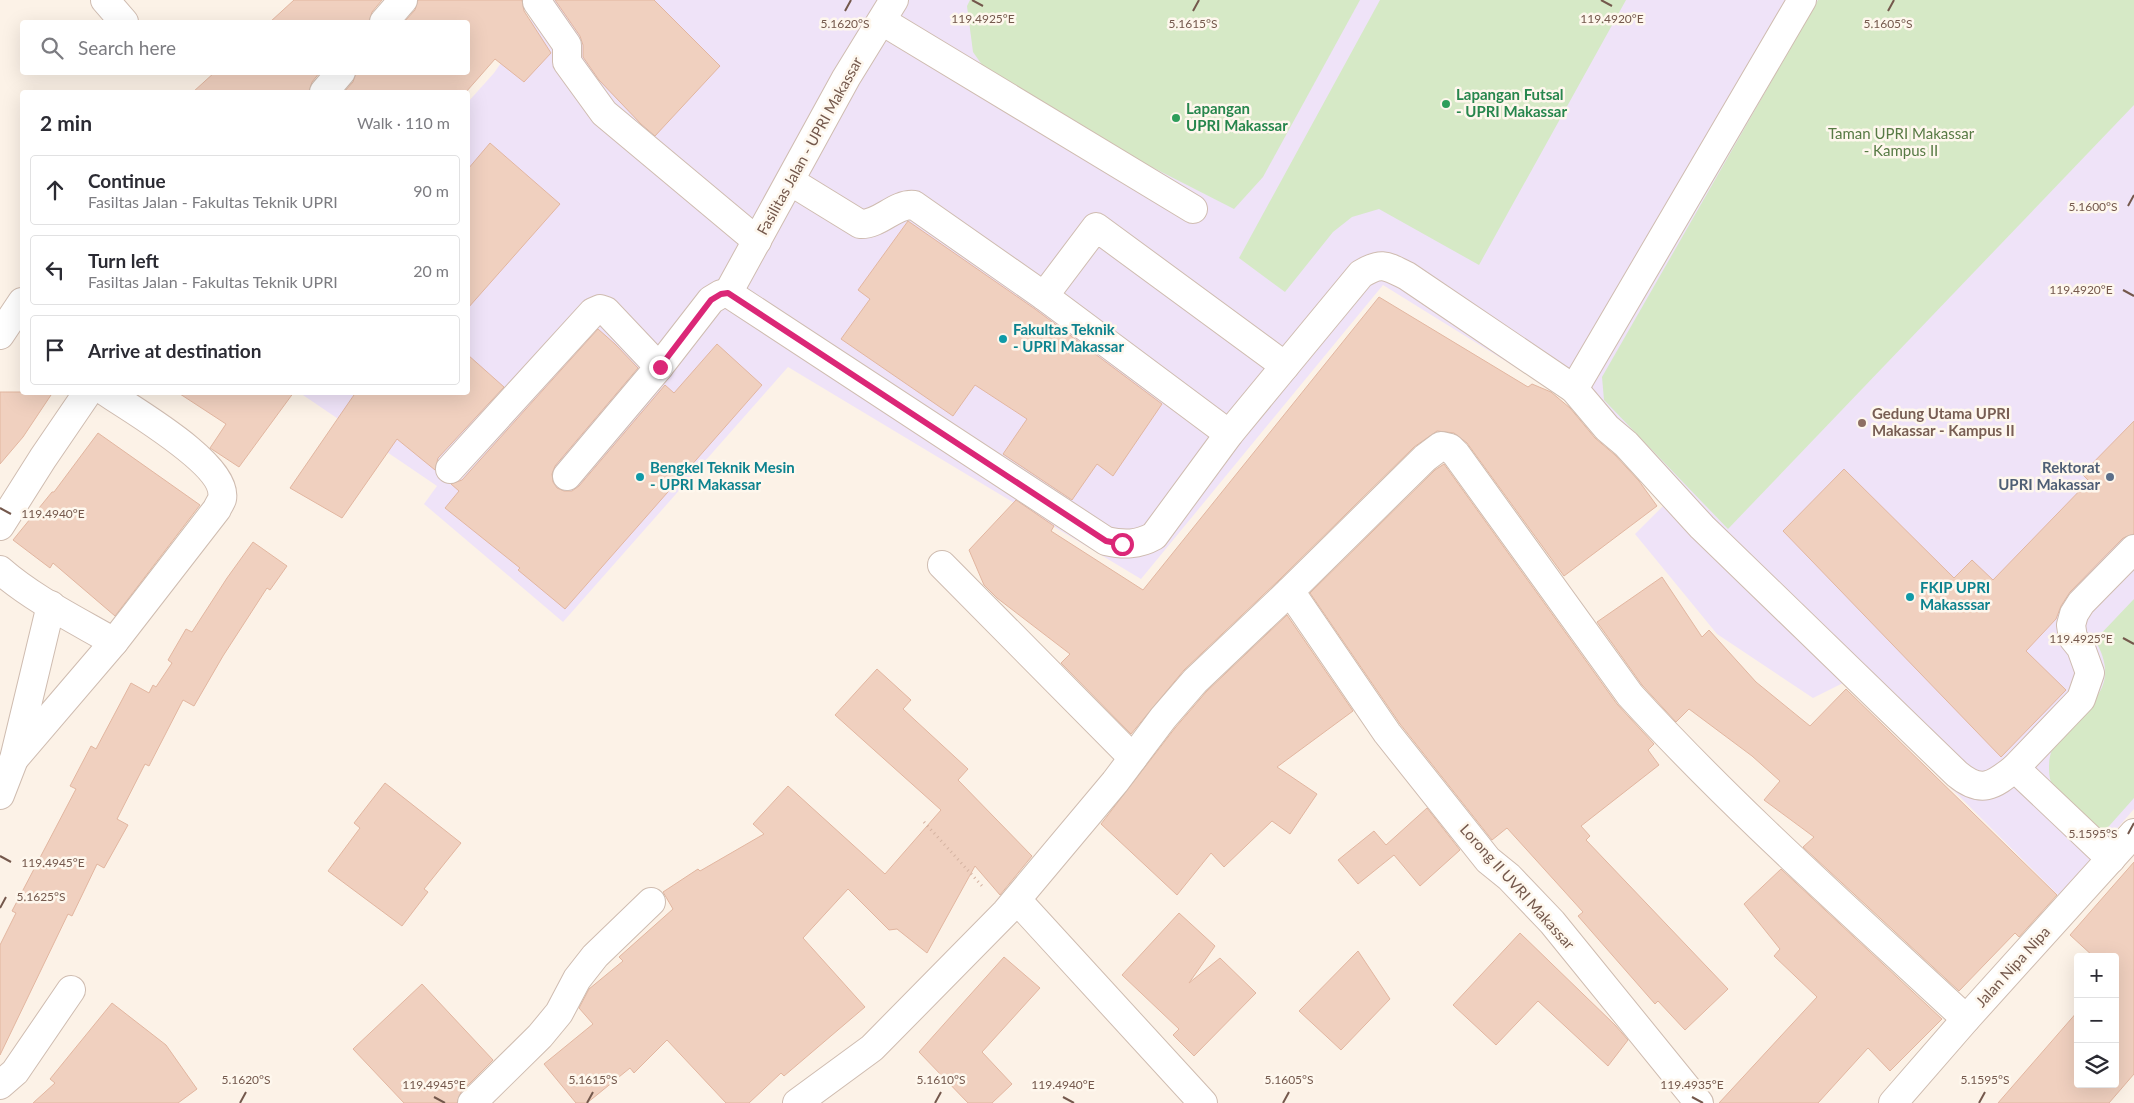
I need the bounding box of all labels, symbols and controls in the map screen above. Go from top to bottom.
text: 119.4925°E [951,11,1015,26]
text: 119.4920°E [1580,11,1644,26]
text: 5.1620°S [820,16,870,31]
text: 5.1615°S [1168,16,1218,31]
text: 5.1605°S [1863,16,1913,31]
search box [20,20,470,75]
icon: search [38,34,66,62]
text: Search here [78,36,176,59]
street label: Fasilitas Jalan - UPRI Makassar [753,53,866,238]
place label: Lapangan Futsal - UPRI Makassar [1456,85,1567,120]
marker: Lapangan Futsal - UPRI Makassar [1440,98,1452,110]
place label: Lapangan UPRI Makassar [1186,99,1288,134]
text: 2 min [40,110,92,135]
marker: Lapangan UPRI Makassar [1170,112,1182,124]
text: Walk · 110 m [357,113,450,132]
park label: Taman UPRI Makassar - Kampus II [1828,124,1975,159]
text: Continue [88,169,166,192]
icon: ahead [41,176,69,204]
text: 90 m [413,181,449,200]
text: Fasiltas Jalan - Fakultas Teknik UPRI [88,192,338,211]
text: 5.1600°S [2068,199,2118,214]
text: Turn left [88,249,159,272]
icon: left [41,256,69,284]
text: 20 m [413,261,449,280]
text: Fasiltas Jalan - Fakultas Teknik UPRI [88,272,338,291]
text: 119.4920°E [2049,282,2113,297]
place label: Fakultas Teknik - UPRI Makassar [1013,320,1124,355]
marker: Fakultas Teknik - UPRI Makassar [997,333,1009,345]
icon: arrive [41,336,69,364]
text: Arrive at destination [88,339,261,362]
route end [649,356,672,379]
place label: Gedung Utama UPRI Makassar - Kampus II [1872,404,2015,439]
marker: Gedung Utama UPRI Makassar - Kampus II [1856,417,1868,429]
place label: Bengkel Teknik Mesin - UPRI Makassar [650,458,795,493]
place label: Rektorat UPRI Makassar [1998,458,2100,493]
marker: Bengkel Teknik Mesin - UPRI Makassar [634,471,646,483]
marker: Rektorat UPRI Makassar [2104,471,2116,483]
text: 119.4940°E [21,506,85,521]
route start [1111,533,1134,556]
place label: FKIP UPRI Makasssar [1920,578,1991,613]
marker: FKIP UPRI Makasssar [1904,591,1916,603]
text: 119.4925°E [2049,631,2113,646]
street label: Lorong II UVRI Makassar [1457,820,1579,953]
text: 5.1595°S [2068,826,2118,841]
text: 119.4945°E [21,855,85,870]
text: 5.1625°S [16,889,66,904]
street label: Jalan Nipa Nipa [1971,922,2053,1010]
map controls [2074,953,2119,1088]
button: + [2074,953,2119,998]
button: − [2074,998,2119,1043]
button: layers [2074,1043,2119,1088]
text: 5.1620°S [221,1072,271,1087]
text: 5.1615°S [568,1072,618,1087]
text: 5.1610°S [916,1072,966,1087]
text: 5.1605°S [1264,1072,1314,1087]
text: 5.1595°S [1960,1072,2010,1087]
text: 119.4945°E [402,1077,466,1092]
text: 119.4940°E [1031,1077,1095,1092]
text: 119.4935°E [1660,1077,1724,1092]

